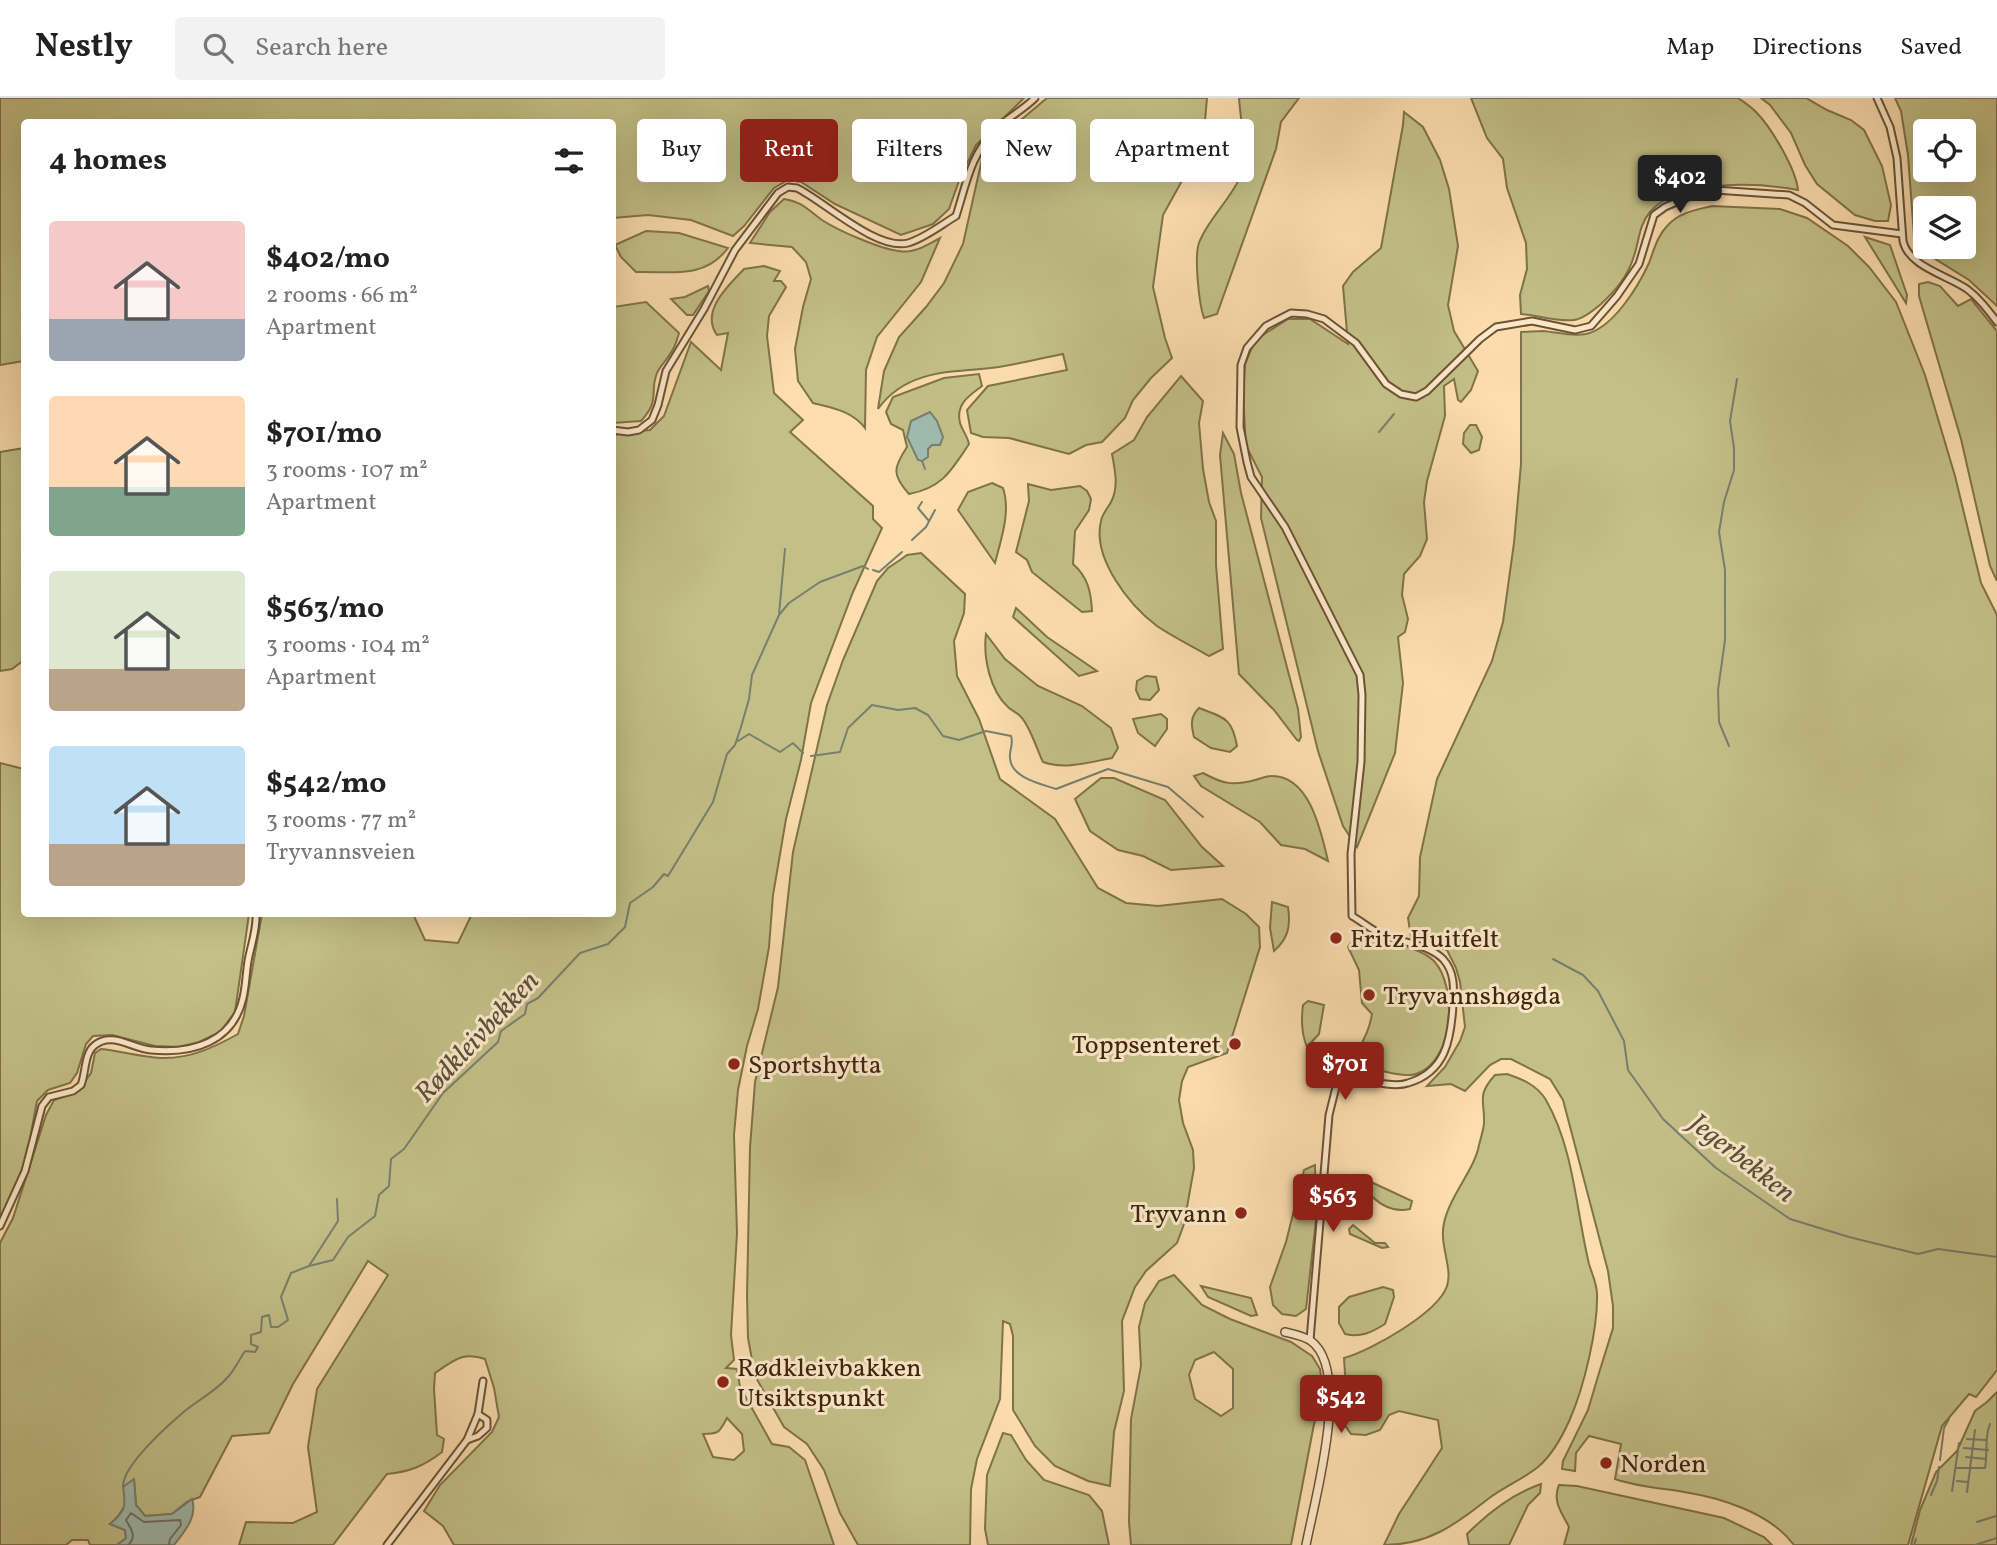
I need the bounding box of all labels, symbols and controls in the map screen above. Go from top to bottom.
search box [175,17,665,80]
text: Nestly [35,25,133,71]
icon: search [199,29,237,67]
text: Search here [255,30,388,66]
text: Map [1666,31,1714,65]
text: Directions [1752,31,1862,65]
text: Saved [1900,31,1962,65]
chip: Buy [637,119,726,182]
chip: Rent [740,119,838,182]
chip: Filters [852,119,967,182]
chip: New [981,119,1076,182]
chip: Apartment [1090,119,1254,182]
map controls [1913,119,1976,259]
button: locate [1913,119,1976,182]
text: 4 homes [49,140,167,182]
icon: filters [550,142,588,180]
pin: $402 [1639,156,1721,215]
text: $402 [1654,162,1706,194]
button: layers [1913,196,1976,259]
text: $402/mo [266,238,390,280]
icon: home [105,249,189,333]
text: 2 rooms · 66 m² [266,280,418,312]
text: Apartment [266,312,377,344]
text: $701/mo [266,413,382,455]
icon: home [105,424,189,508]
text: 3 rooms · 107 m² [266,455,428,487]
text: Apartment [266,487,377,519]
text: $563/mo [266,588,384,630]
icon: home [105,599,189,683]
text: 3 rooms · 104 m² [266,630,430,662]
text: Apartment [266,662,377,694]
text: $542/mo [266,763,386,805]
icon: home [105,774,189,858]
text: 3 rooms · 77 m² [266,805,416,837]
text: Tryvannsveien [266,837,415,869]
place label: Fritz Huitfelt [1350,922,1499,958]
marker: Fritz Huitfelt [1328,930,1344,946]
water label: Rødkleivbekken [407,963,549,1112]
place label: Tryvannshøgda [1383,979,1561,1015]
marker: Tryvannshøgda [1361,987,1377,1003]
place label: Toppsenteret [1071,1028,1221,1064]
marker: Toppsenteret [1227,1036,1243,1052]
pin: $701 [1304,1042,1386,1102]
place label: Sportshytta [748,1048,882,1084]
text: $701 [1322,1049,1368,1081]
marker: Sportshytta [726,1056,742,1072]
water label: Jegerbekken [1678,1103,1803,1213]
pin: $563 [1292,1174,1374,1234]
text: $563 [1309,1181,1357,1213]
place label: Tryvann [1130,1197,1227,1233]
marker: Tryvann [1233,1205,1249,1221]
place label: Rødkleivbakken Utsiktspunkt [737,1351,922,1417]
marker: Rødkleivbakken Utsiktspunkt [715,1374,731,1390]
pin: $542 [1300,1376,1382,1435]
text: $542 [1316,1382,1366,1414]
place label: Norden [1620,1447,1707,1483]
marker: Norden [1598,1455,1614,1471]

